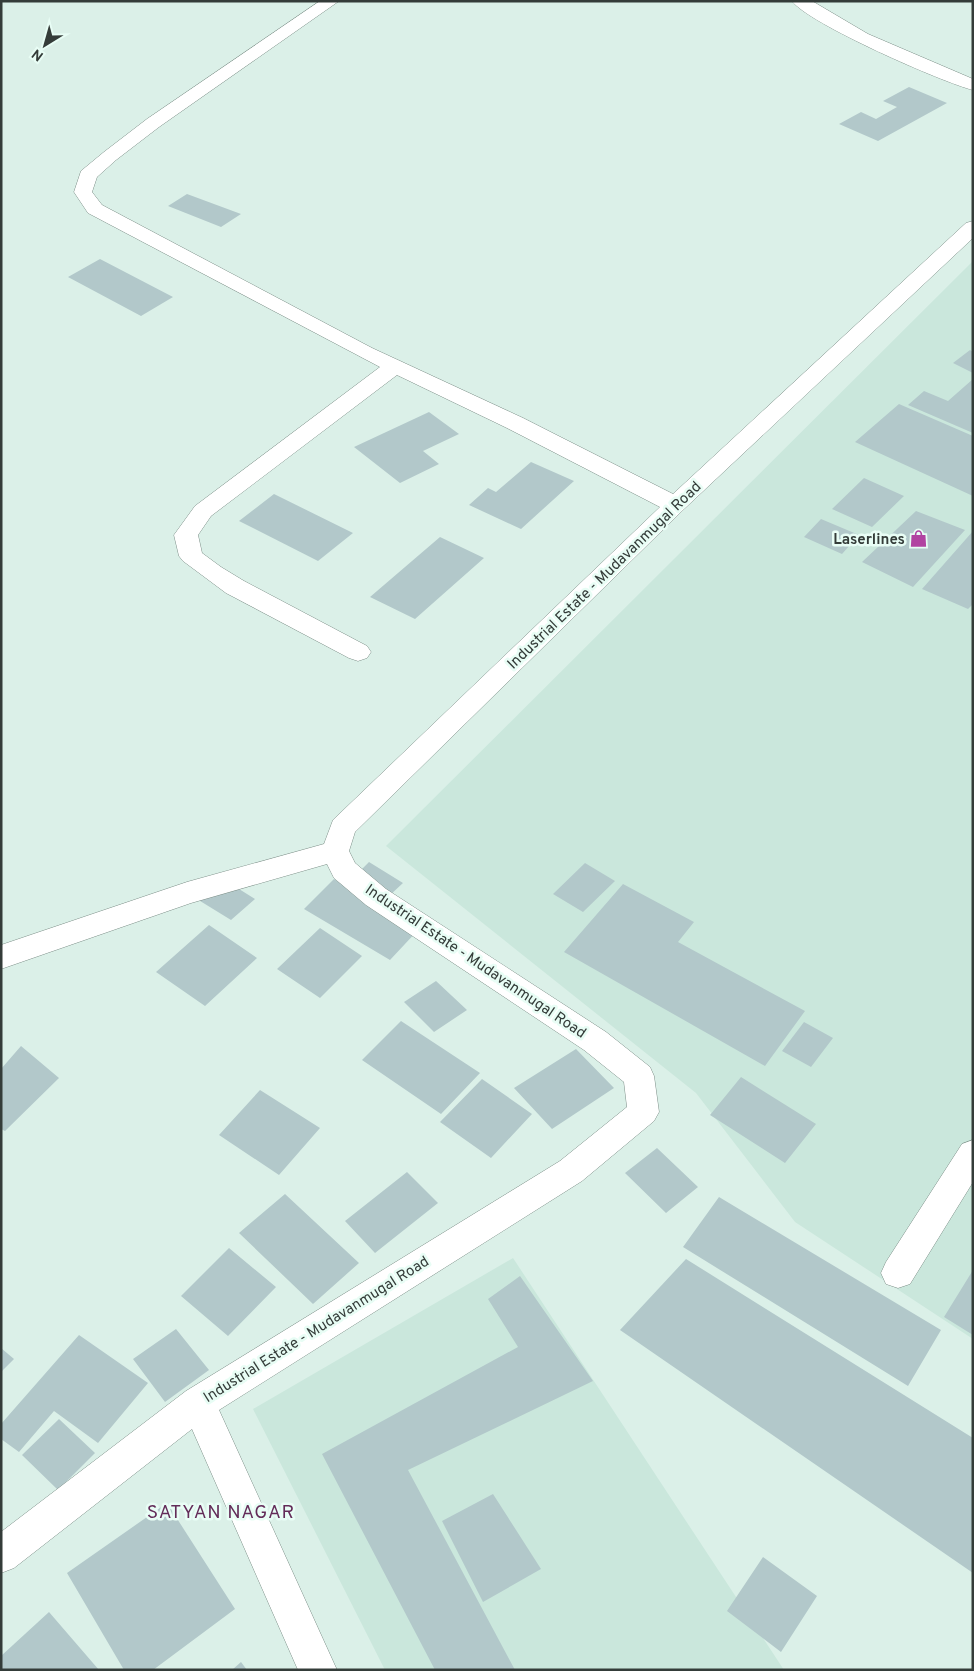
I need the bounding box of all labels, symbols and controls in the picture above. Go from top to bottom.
north arrow [20,20,70,70]
text: N [29,44,47,64]
street label: Industrial Estate - Mudavanmugal Road [504,478,706,674]
shop icon: Laserlines [909,529,929,549]
place label: Laserlines [833,531,905,550]
street label: Industrial Estate - Mudavanmugal Road [361,881,589,1044]
street label: Industrial Estate - Mudavanmugal Road [200,1253,433,1408]
district label: SATYAN NAGAR [147,1501,295,1525]

